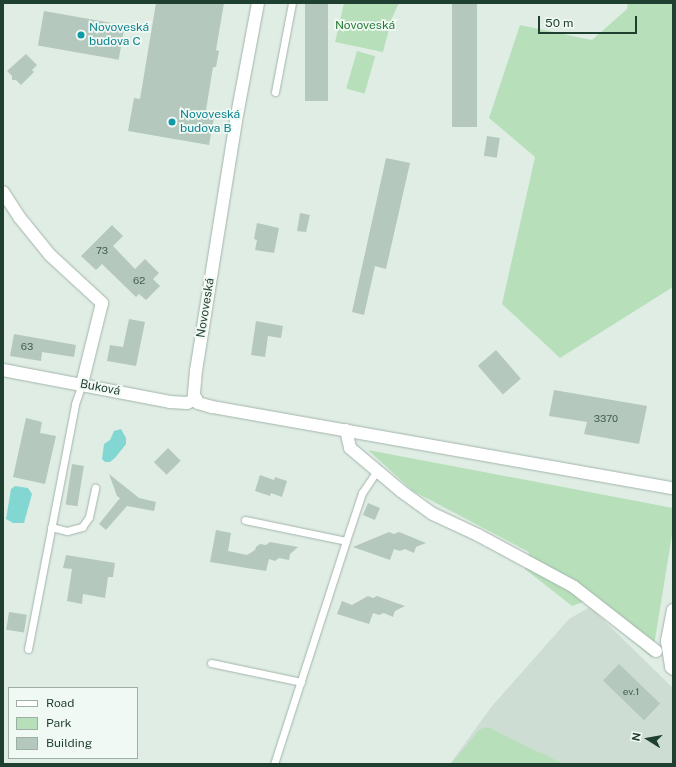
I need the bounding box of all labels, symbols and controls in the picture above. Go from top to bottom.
scale bar [540,8,639,34]
text: 50 m [545,16,573,30]
park label: Novoveská [335,19,395,33]
place label: Novoveská budova C [89,21,149,49]
marker: Novoveská budova C [76,30,86,40]
place label: Novoveská budova B [180,108,240,136]
marker: Novoveská budova B [167,117,177,127]
house number: 73 [96,245,108,257]
house number: 62 [133,275,145,287]
street label: Novoveská [194,277,218,339]
house number: 63 [21,341,33,353]
street label: Buková [79,377,121,399]
house number: 3370 [594,413,618,425]
house number: ev.1 [623,686,639,698]
legend [8,687,138,759]
text: Road [46,696,74,710]
text: Park [46,716,72,730]
north arrow [628,719,668,759]
text: N [630,731,643,742]
text: Building [46,736,92,750]

